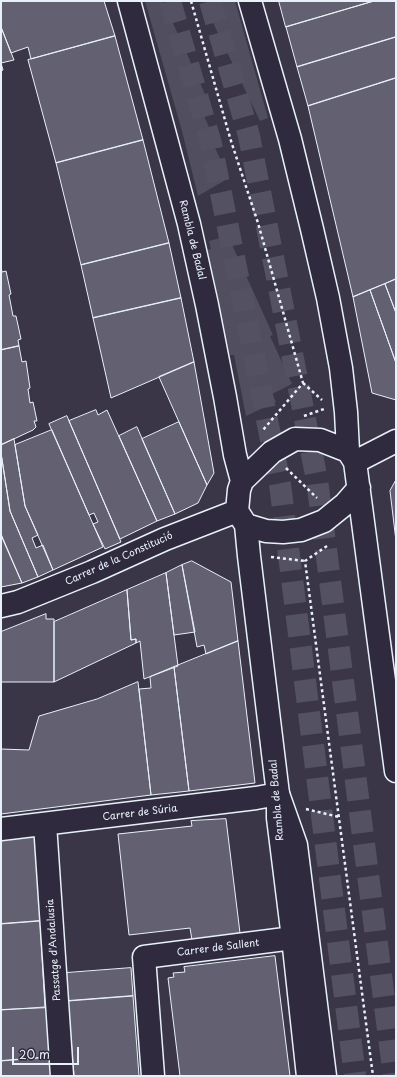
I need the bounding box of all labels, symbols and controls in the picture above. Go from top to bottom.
street label: Rambla de Badal [176,199,208,281]
street label: Carrer de la Constitució [63,530,175,588]
street label: Rambla de Badal [267,759,287,841]
street label: Carrer de Súria [102,802,178,824]
street label: Passatge d'Andalusia [44,899,64,1001]
street label: Carrer de Sallent [176,937,260,959]
scale bar [14,1039,81,1065]
text: 20 m [19,1045,50,1063]

